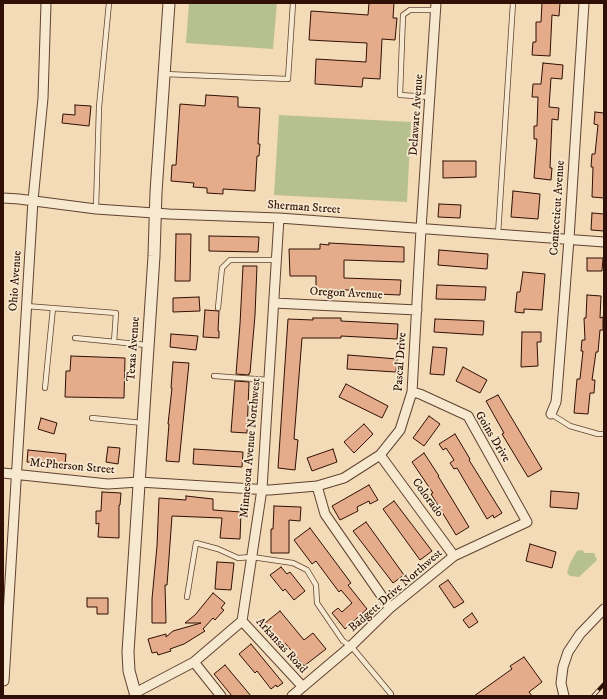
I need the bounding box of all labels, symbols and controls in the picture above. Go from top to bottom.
street label: Delaware Avenue [407,74,427,156]
street label: Connecticut Avenue [547,160,569,256]
street label: Sherman Street [267,198,341,218]
street label: Ohio Avenue [7,250,25,312]
street label: Oregon Avenue [309,285,383,303]
street label: Texas Avenue [125,316,143,382]
street label: Pascal Drive [392,332,410,392]
street label: Minnesota Avenue Northwest [238,377,264,519]
street label: Goins Drive [471,409,513,465]
street label: McPherson Street [29,456,115,478]
street label: Colorado [408,476,446,520]
street label: Badgett Drive Northwest [346,546,446,636]
street label: Arkansas Road [252,615,310,677]

